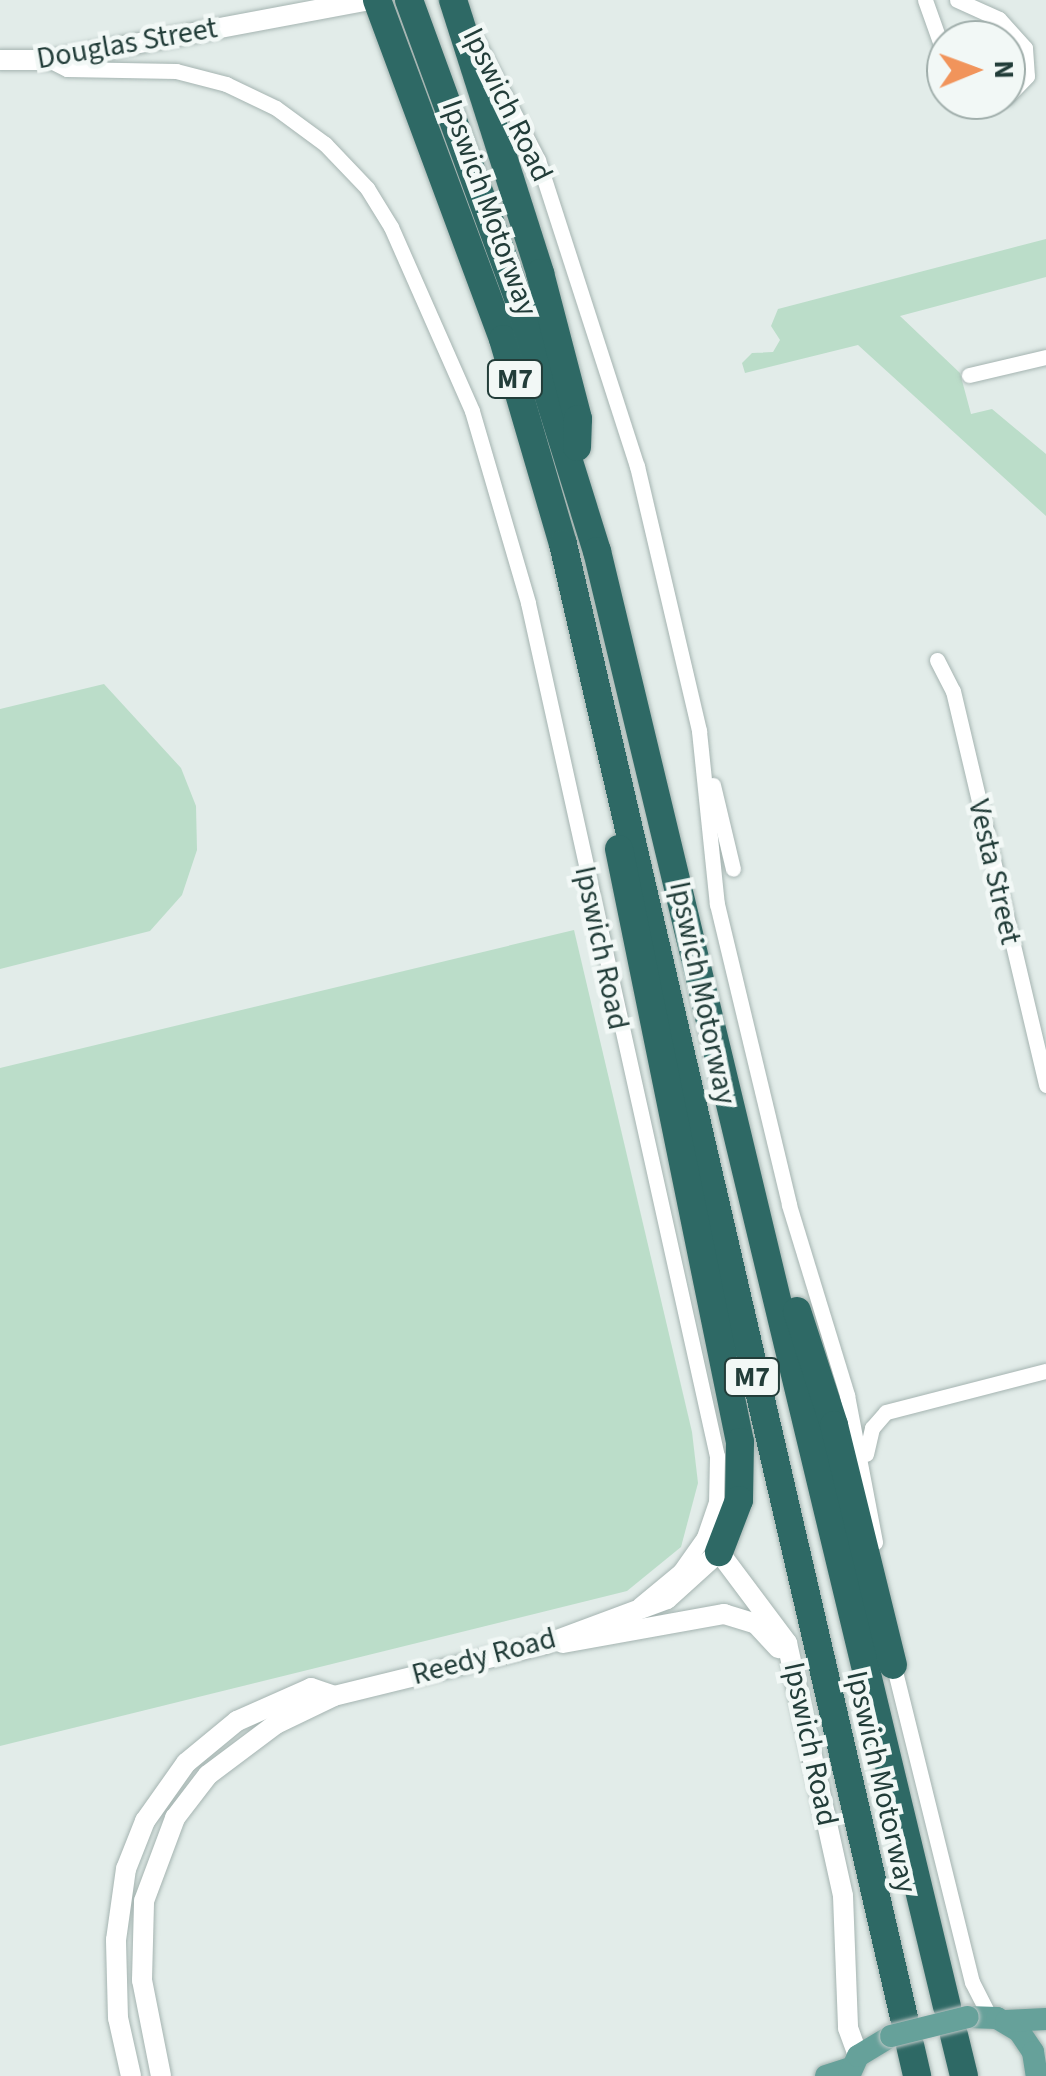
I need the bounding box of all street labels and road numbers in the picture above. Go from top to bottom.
street label: Douglas Street [34,10,220,78]
street label: Ipswich Road [454,22,560,188]
street label: Ipswich Motorway [433,95,545,321]
road number: M7 [485,356,545,402]
street label: Vesta Street [960,796,1028,948]
street label: Ipswich Road [566,863,636,1033]
street label: Ipswich Motorway [661,878,743,1108]
road number: M7 [722,1354,782,1400]
street label: Reedy Road [408,1621,560,1693]
street label: Ipswich Road [775,1659,845,1829]
street label: Ipswich Motorway [838,1667,924,1897]

